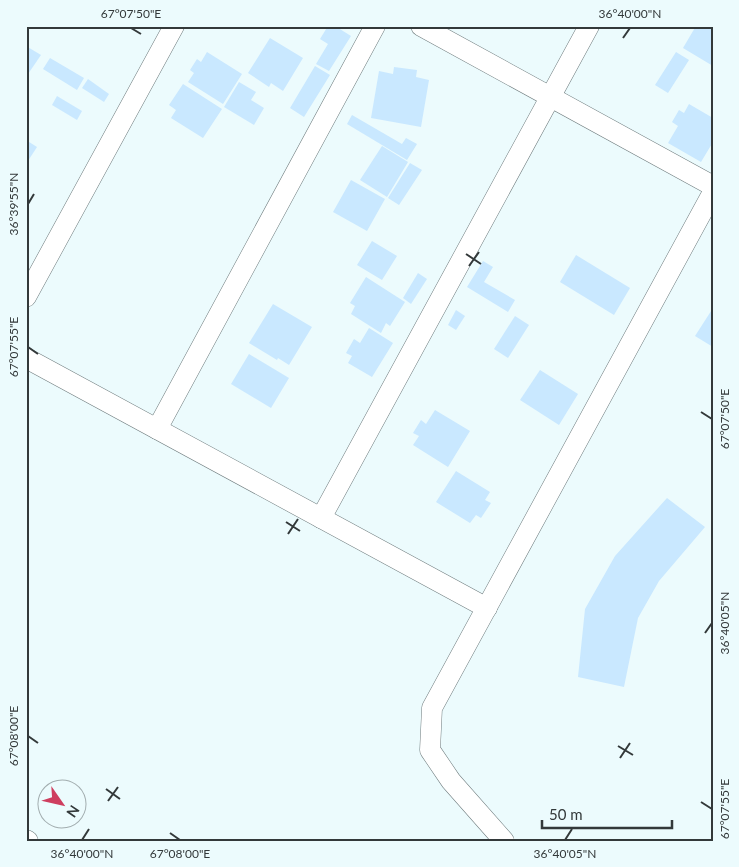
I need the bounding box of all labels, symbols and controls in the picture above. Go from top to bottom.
text: 67°07'50"E [101,6,161,21]
text: 36°40'00"N [599,6,661,21]
text: 36°39'55"N [6,173,21,235]
text: 67°07'55"E [6,317,21,377]
text: 67°07'50"E [717,389,732,449]
text: 36°40'05"N [717,592,732,654]
text: 67°08'00"E [6,706,21,766]
text: 67°07'55"E [717,779,732,839]
north arrow [38,780,88,830]
scale bar [542,797,672,829]
text: N [63,802,83,821]
text: 50 m [549,805,583,823]
text: 36°40'00"N [51,846,113,861]
text: 67°08'00"E [150,846,210,861]
text: 36°40'05"N [534,846,596,861]

